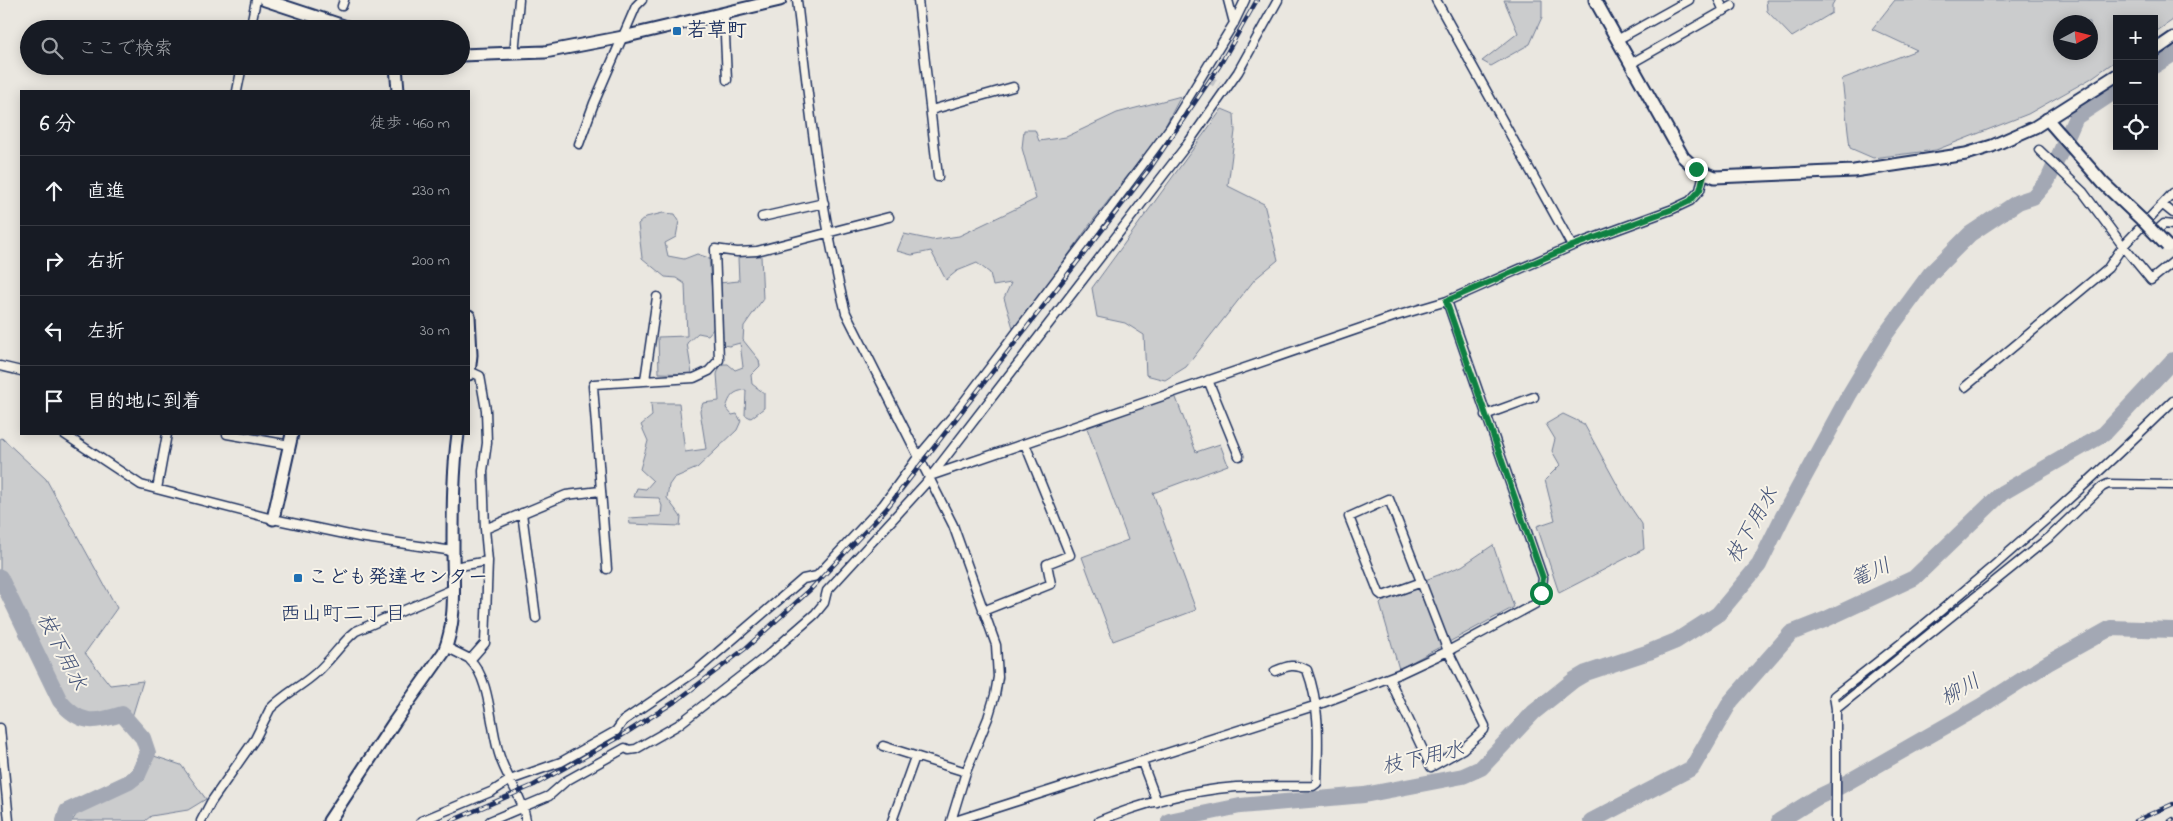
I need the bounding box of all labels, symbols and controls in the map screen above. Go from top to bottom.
north arrow [2053,15,2098,60]
map controls [2113,15,2158,150]
button: + [2113,15,2158,60]
place label: 若草町 [687,17,747,46]
search box [20,20,470,75]
marker: 若草町 [671,25,683,37]
icon: search [38,34,66,62]
text: ここで検索 [78,36,173,63]
button: − [2113,60,2158,105]
button: locate [2113,105,2158,150]
text: 6 分 [40,110,76,140]
text: 徒歩 · 460 m [370,112,450,136]
route end [1685,158,1708,181]
icon: ahead [40,177,68,205]
text: 直進 [87,179,125,206]
text: 230 m [412,179,450,203]
icon: right [40,247,68,275]
text: 右折 [87,249,125,276]
text: 200 m [412,249,450,273]
icon: left [40,317,68,345]
text: 左折 [87,319,125,346]
text: 30 m [420,319,450,343]
icon: arrive [40,387,68,415]
text: 目的地に到着 [87,389,201,416]
water label: 枝下用水 [1719,482,1787,570]
water label: 篭川 [1846,552,1896,596]
place label: こども発達センター [308,564,488,593]
marker: こども発達センター [292,572,304,584]
route start [1530,582,1553,605]
district label: 西山町二丁目 [280,600,406,630]
water label: 枝下用水 [29,608,93,696]
water label: 柳川 [1935,668,1987,714]
water label: 枝下用水 [1379,735,1467,783]

